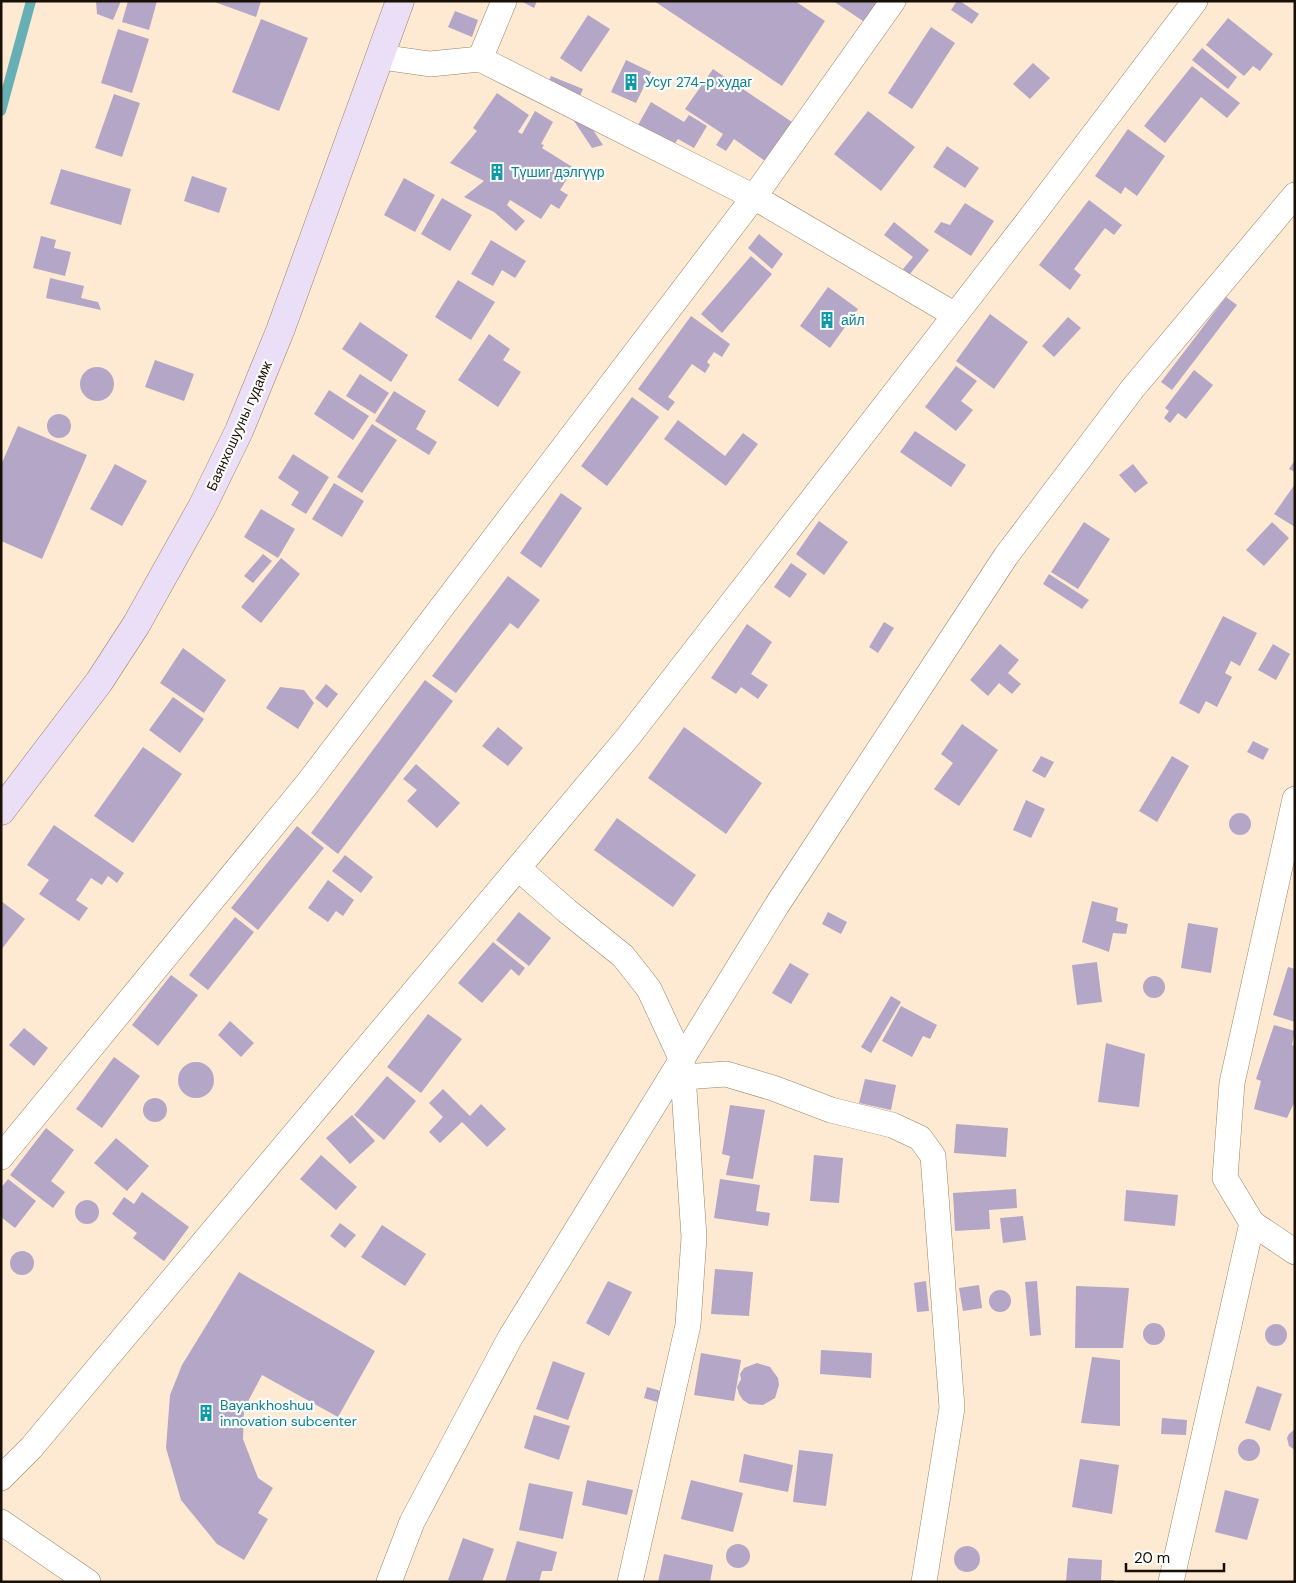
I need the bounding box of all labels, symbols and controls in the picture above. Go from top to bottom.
building icon: Усуг 274-р худаг [621,72,641,92]
place label: Усуг 274-р худаг [645,73,752,91]
building icon: Түшиг дэлгүүр [487,162,507,182]
place label: Түшиг дэлгүүр [511,163,605,181]
building icon: айл [817,310,837,330]
place label: айл [841,311,865,329]
street label: Баянхошууны гудамж [202,358,276,494]
place label: Bayankhoshuu innovation subcenter [220,1396,357,1430]
building icon: Bayankhoshuu innovation subcenter [196,1403,216,1423]
scale bar [1126,1540,1224,1572]
text: 20 m [1134,1548,1170,1568]

